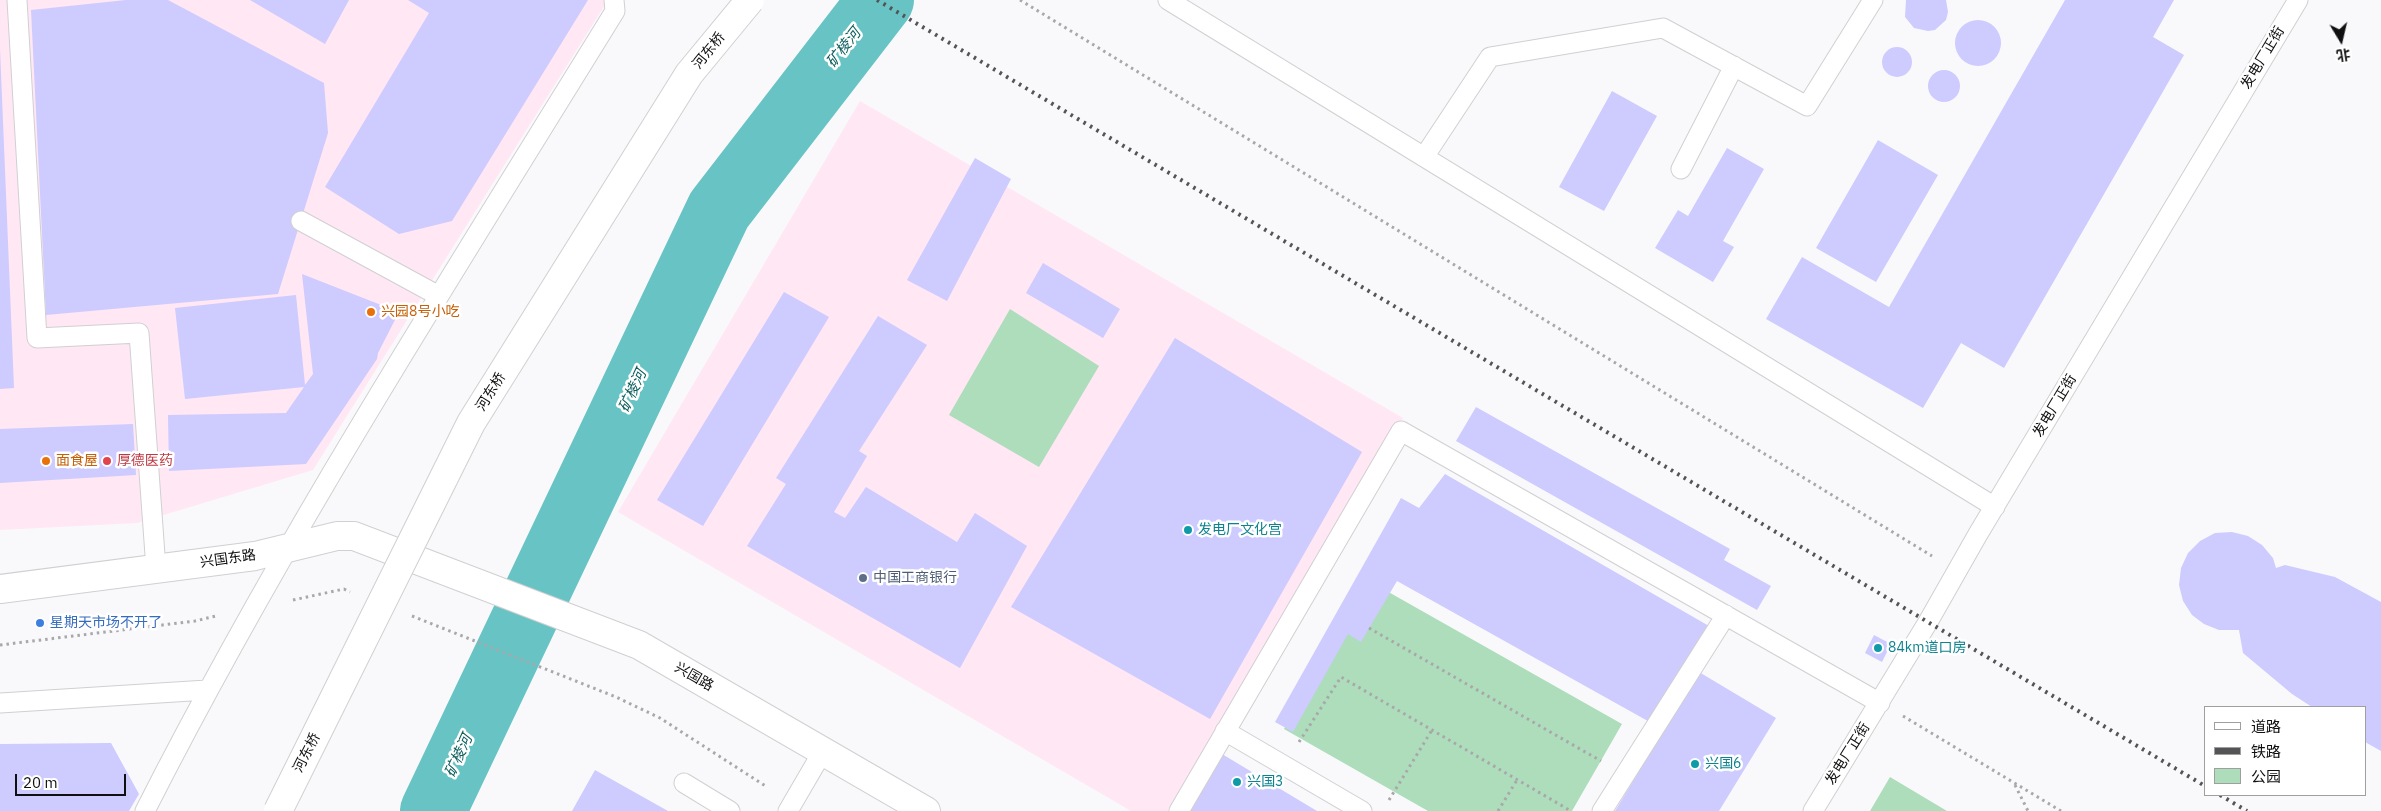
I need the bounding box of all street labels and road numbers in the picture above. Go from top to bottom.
street label: 发电厂正街 [2238,24,2288,92]
street label: 河东桥 [689,29,729,73]
street label: 河东桥 [473,370,509,414]
street label: 发电厂正街 [2030,372,2080,440]
street label: 兴国东路 [199,547,257,571]
street label: 兴国路 [672,659,716,695]
street label: 发电厂正街 [1822,720,1874,788]
street label: 河东桥 [290,730,324,776]

